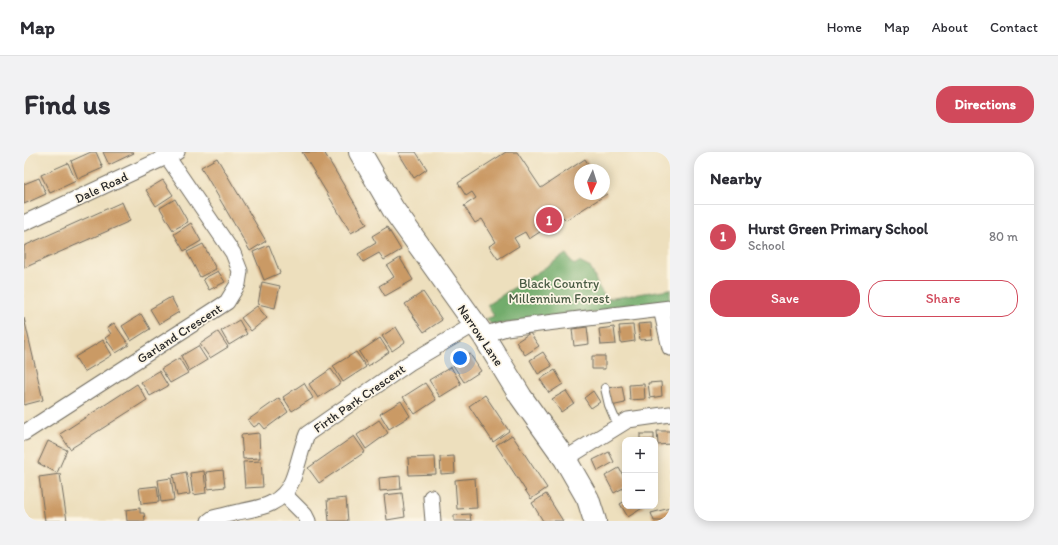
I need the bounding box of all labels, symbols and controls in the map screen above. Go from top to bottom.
text: Map [20,16,55,39]
text: Home [827,19,862,36]
text: Map [884,19,910,36]
text: About [932,19,968,36]
text: Contact [990,19,1038,36]
button: Directions [936,86,1034,123]
text: Find us [24,87,111,121]
north arrow [574,164,610,200]
text: Nearby [710,168,762,188]
street label: Dale Road [72,169,130,206]
pin: 1 [536,205,562,235]
text: Hurst Green Primary School [748,220,928,238]
text: 1 [720,229,726,244]
text: 80 m [989,229,1018,244]
text: School [748,238,785,253]
park label: Black Country Millennium Forest [508,276,610,306]
button: Save [710,280,860,317]
button: Share [868,280,1018,317]
street label: Garland Crescent [134,300,225,366]
street label: Narrow Lane [455,302,507,369]
your location [450,348,470,368]
street label: Firth Park Crescent [311,361,408,436]
map controls [622,437,658,509]
button: + [622,437,658,473]
button: − [622,473,658,509]

